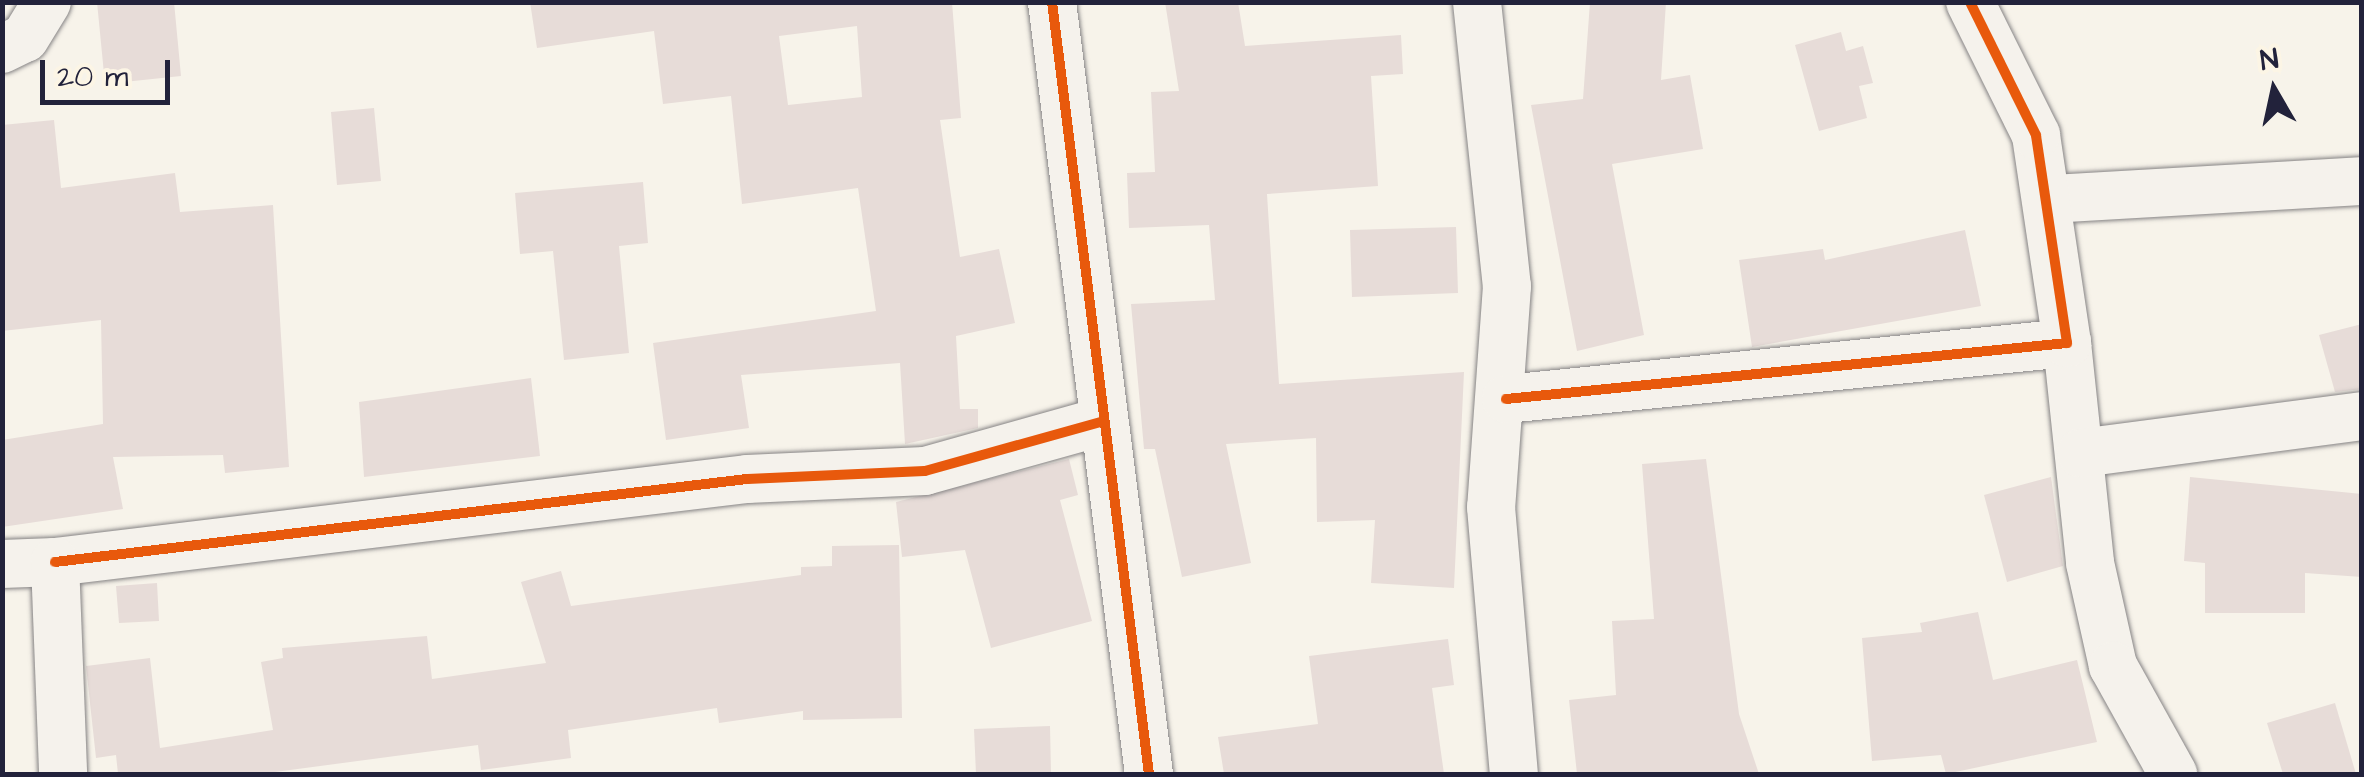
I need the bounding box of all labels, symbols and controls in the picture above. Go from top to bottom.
text: N [2258,39,2281,81]
scale bar [45,40,175,102]
north arrow [2224,40,2324,140]
text: 20 m [57,56,128,98]

